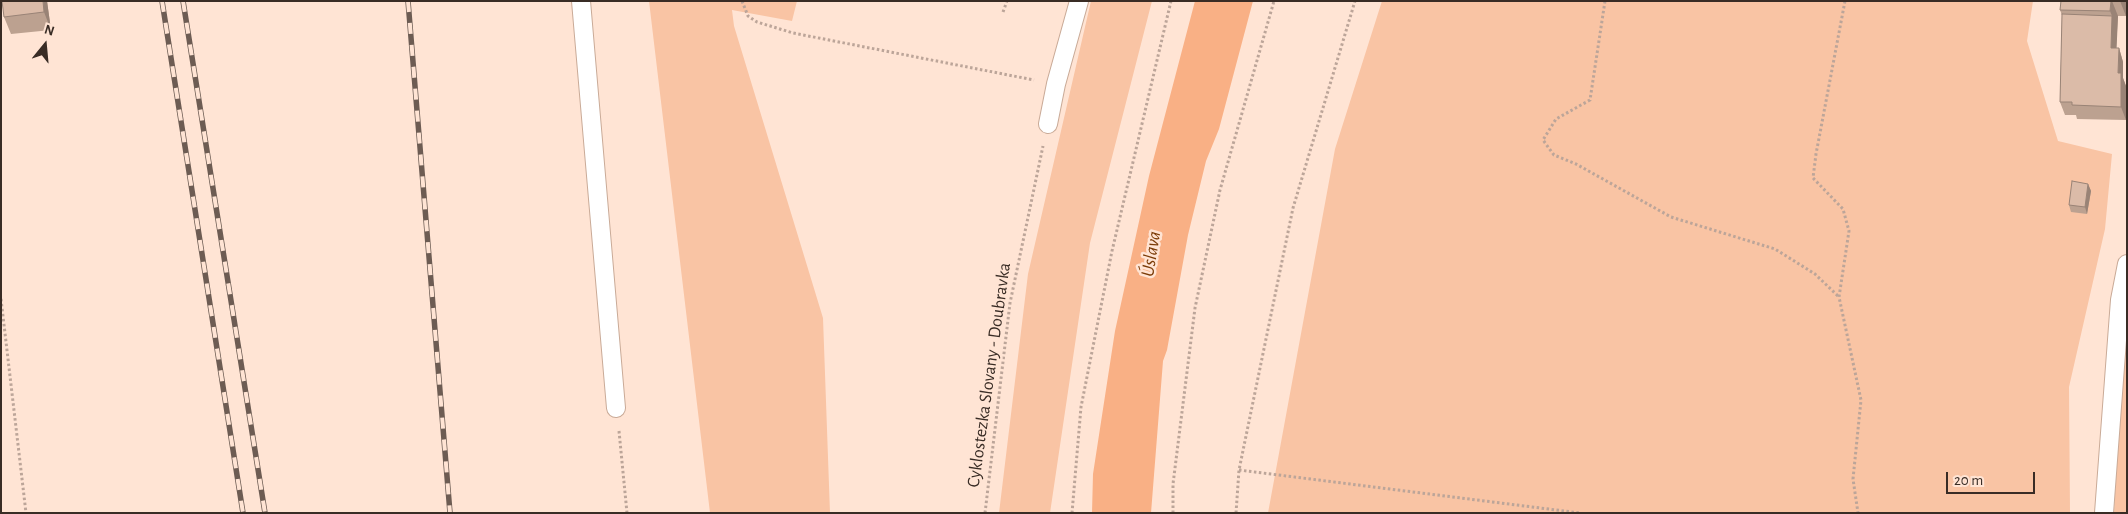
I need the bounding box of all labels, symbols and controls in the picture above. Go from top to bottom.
north arrow [20,20,70,70]
text: N [43,23,56,39]
water label: Úslava [1136,230,1166,278]
street label: Cyklostezka Slovany - Doubravka [963,261,1015,489]
scale bar [1948,462,2037,494]
text: 20 m [1954,473,1983,488]

